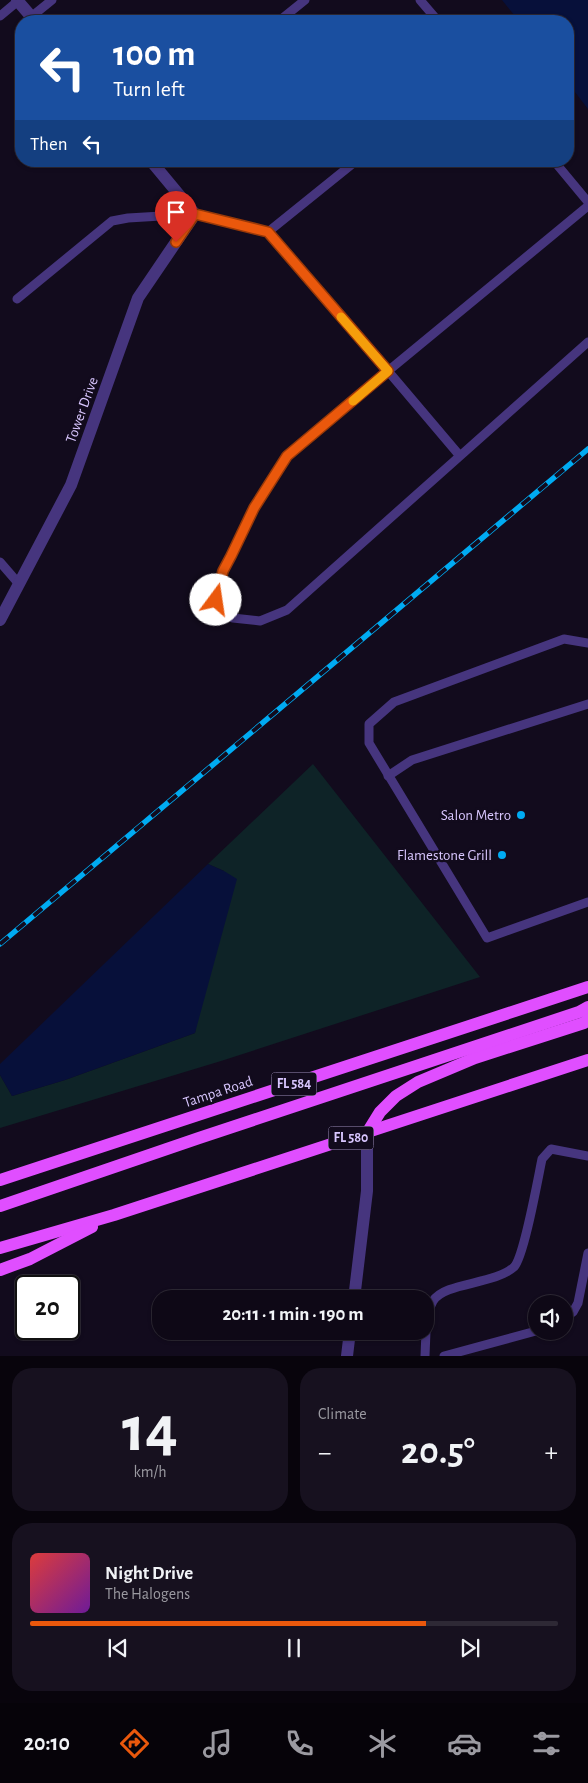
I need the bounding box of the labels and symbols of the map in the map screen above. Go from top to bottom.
pin [155,191,197,242]
street label: Tower Drive [63,375,101,445]
position arrow [189,573,241,625]
place label: Salon Metro [441,808,511,823]
marker: Salon Metro [515,809,527,821]
place label: Flamestone Grill [397,848,492,863]
marker: Flamestone Grill [496,849,508,861]
road number: FL 584 [272,1072,316,1096]
street label: Tampa Road [181,1074,255,1110]
road number: FL 580 [328,1126,374,1150]
speed limit sign: 20 [15,1275,80,1340]

